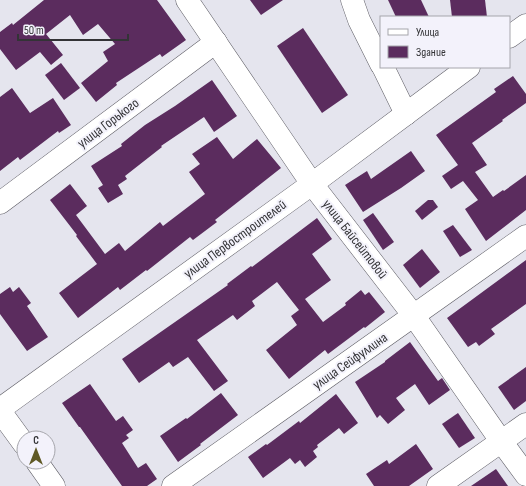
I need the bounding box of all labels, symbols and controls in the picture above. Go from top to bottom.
scale bar [18,16,128,42]
legend [380,16,510,68]
text: 50 m [24,23,44,38]
text: Улица [416,25,440,40]
text: Здание [416,45,446,60]
street label: улица Горького [74,94,142,152]
street label: улица Первостроителей [180,196,290,282]
street label: улица Байсейтовой [319,196,391,282]
street label: улица Сейфуллина [309,329,391,393]
north arrow [16,430,56,470]
text: С [33,434,39,447]

